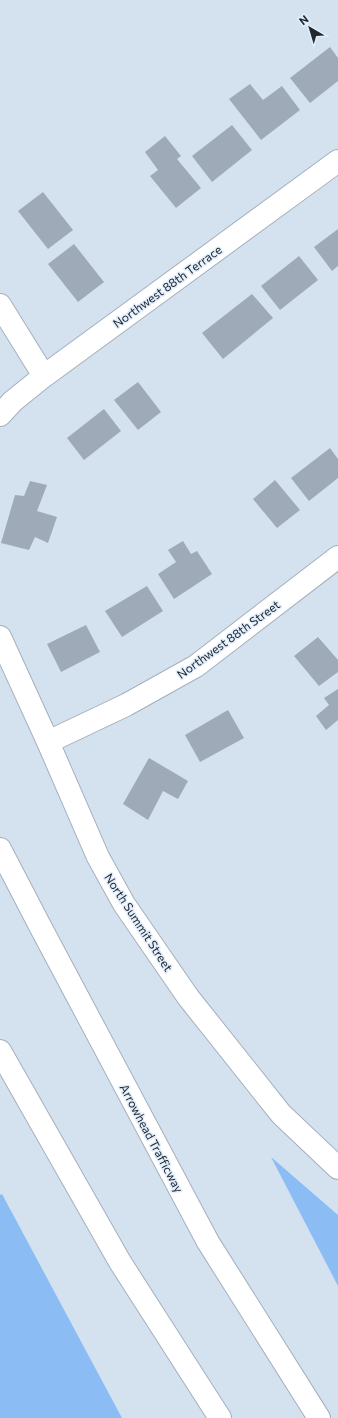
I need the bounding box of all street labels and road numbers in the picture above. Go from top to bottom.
street label: Northwest 88th Terrace [110,242,224,330]
street label: Northwest 88th Street [174,597,282,681]
street label: North Summit Street [102,870,176,974]
street label: Arrowhead Trafficway [118,1081,186,1195]

